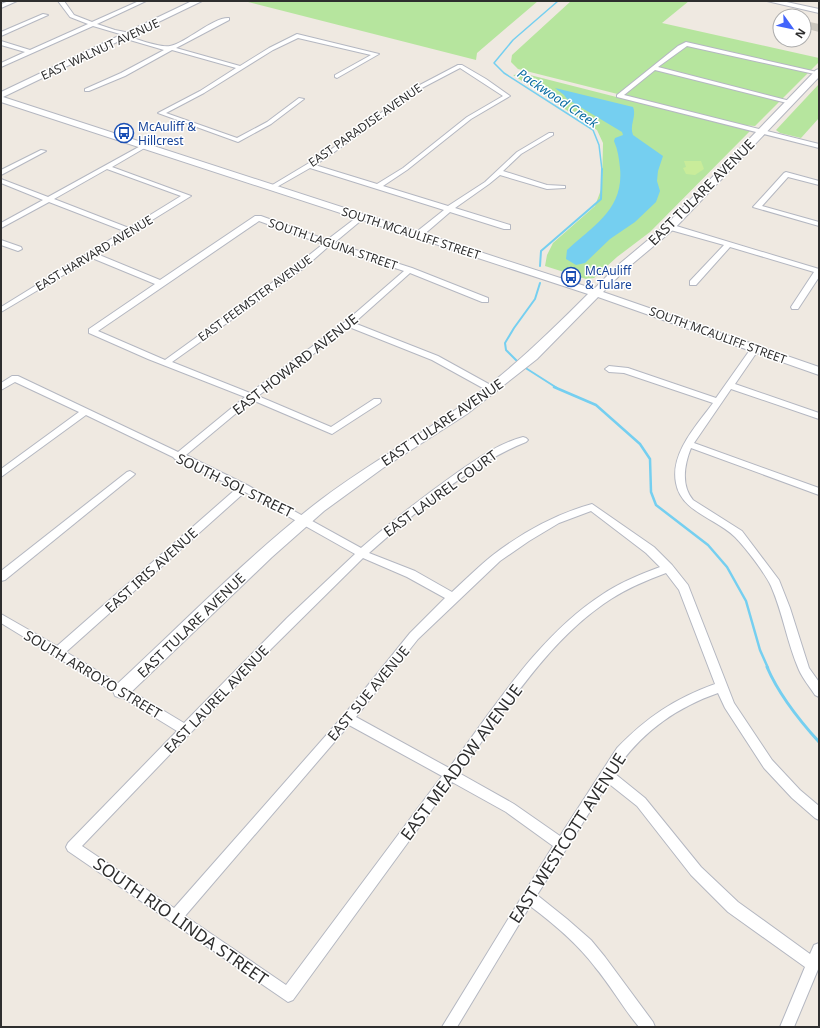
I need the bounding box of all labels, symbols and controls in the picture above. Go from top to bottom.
north arrow [772,8,812,48]
street label: EAST WALNUT AVENUE [38,14,162,84]
text: N [792,26,810,42]
water label: Packwood Creek [514,64,602,132]
street label: EAST PARADISE AVENUE [305,79,425,171]
place label: McAuliff & Hillcrest [138,118,196,149]
bus stop icon: McAuliff & Hillcrest [113,122,135,144]
street label: EAST TULARE AVENUE [644,135,758,249]
street label: SOUTH MCAULIFF STREET [339,203,483,264]
street label: EAST HARVARD AVENUE [32,211,156,295]
street label: SOUTH LAGUNA STREET [266,214,400,274]
street label: EAST FEEMSTER AVENUE [194,251,316,345]
place label: McAuliff & Tulare [585,262,632,293]
bus stop icon: McAuliff & Tulare [560,266,582,288]
street label: SOUTH MCAULIFF STREET [647,302,789,368]
street label: EAST HOWARD AVENUE [228,309,362,419]
street label: EAST TULARE AVENUE [377,374,507,470]
street label: EAST LAUREL COURT [379,445,501,541]
street label: SOUTH SOL STREET [173,448,297,522]
street label: EAST IRIS AVENUE [101,523,201,617]
street label: EAST TULARE AVENUE [133,568,249,682]
street label: SOUTH ARROYO STREET [21,625,166,723]
street label: EAST LAUREL AVENUE [159,641,273,757]
street label: EAST SUE AVENUE [323,642,413,744]
street label: EAST MEADOW AVENUE [395,679,527,845]
street label: EAST WESTCOTT AVENUE [503,748,631,928]
street label: SOUTH RIO LINDA STREET [89,852,273,990]

